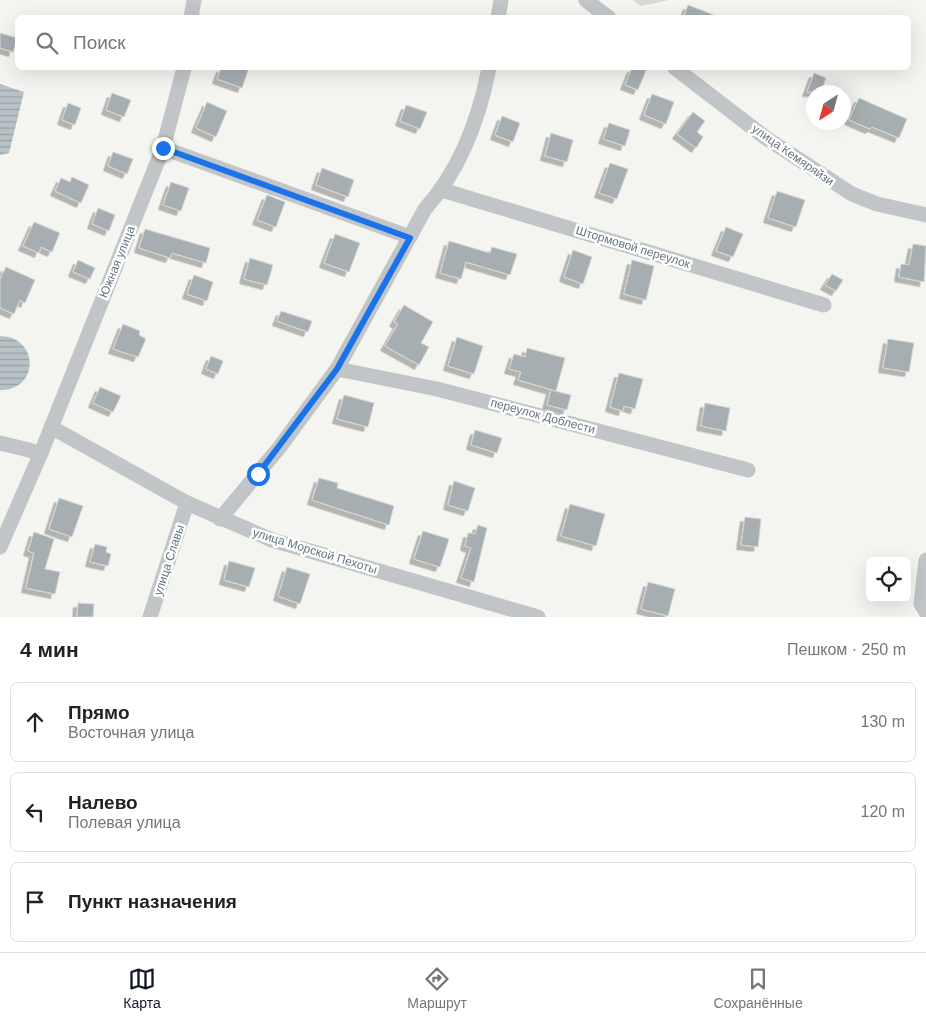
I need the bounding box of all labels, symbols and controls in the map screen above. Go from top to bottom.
search box [15,15,911,70]
icon: search [33,29,61,57]
text: Поиск [73,32,126,53]
north arrow [806,85,851,130]
street label: улица Кемяряйзи [749,122,837,188]
route end [152,137,175,160]
street label: Штормовой переулок [574,223,693,271]
street label: Южная улица [96,224,138,300]
street label: переулок Доблести [489,395,597,437]
route start [247,463,270,486]
street label: улица Славы [151,523,187,597]
street label: улица Морской Пехоты [251,525,379,577]
map controls [866,557,911,602]
button: locate [866,557,911,602]
text: 4 мин [20,638,79,661]
text: Пешком · 250 m [787,641,906,658]
text: Прямо [68,702,130,723]
icon: ahead [21,708,49,736]
text: 130 m [861,713,905,730]
text: Восточная улица [68,724,194,741]
text: Налево [68,792,138,813]
icon: left [21,798,49,826]
text: 120 m [861,803,905,820]
text: Полевая улица [68,814,181,831]
icon: arrive [21,888,49,916]
text: Пункт назначения [68,891,237,912]
tab: Карта [123,965,161,1011]
tab: Маршрут [407,965,467,1011]
tab: Сохранённые [714,965,803,1011]

